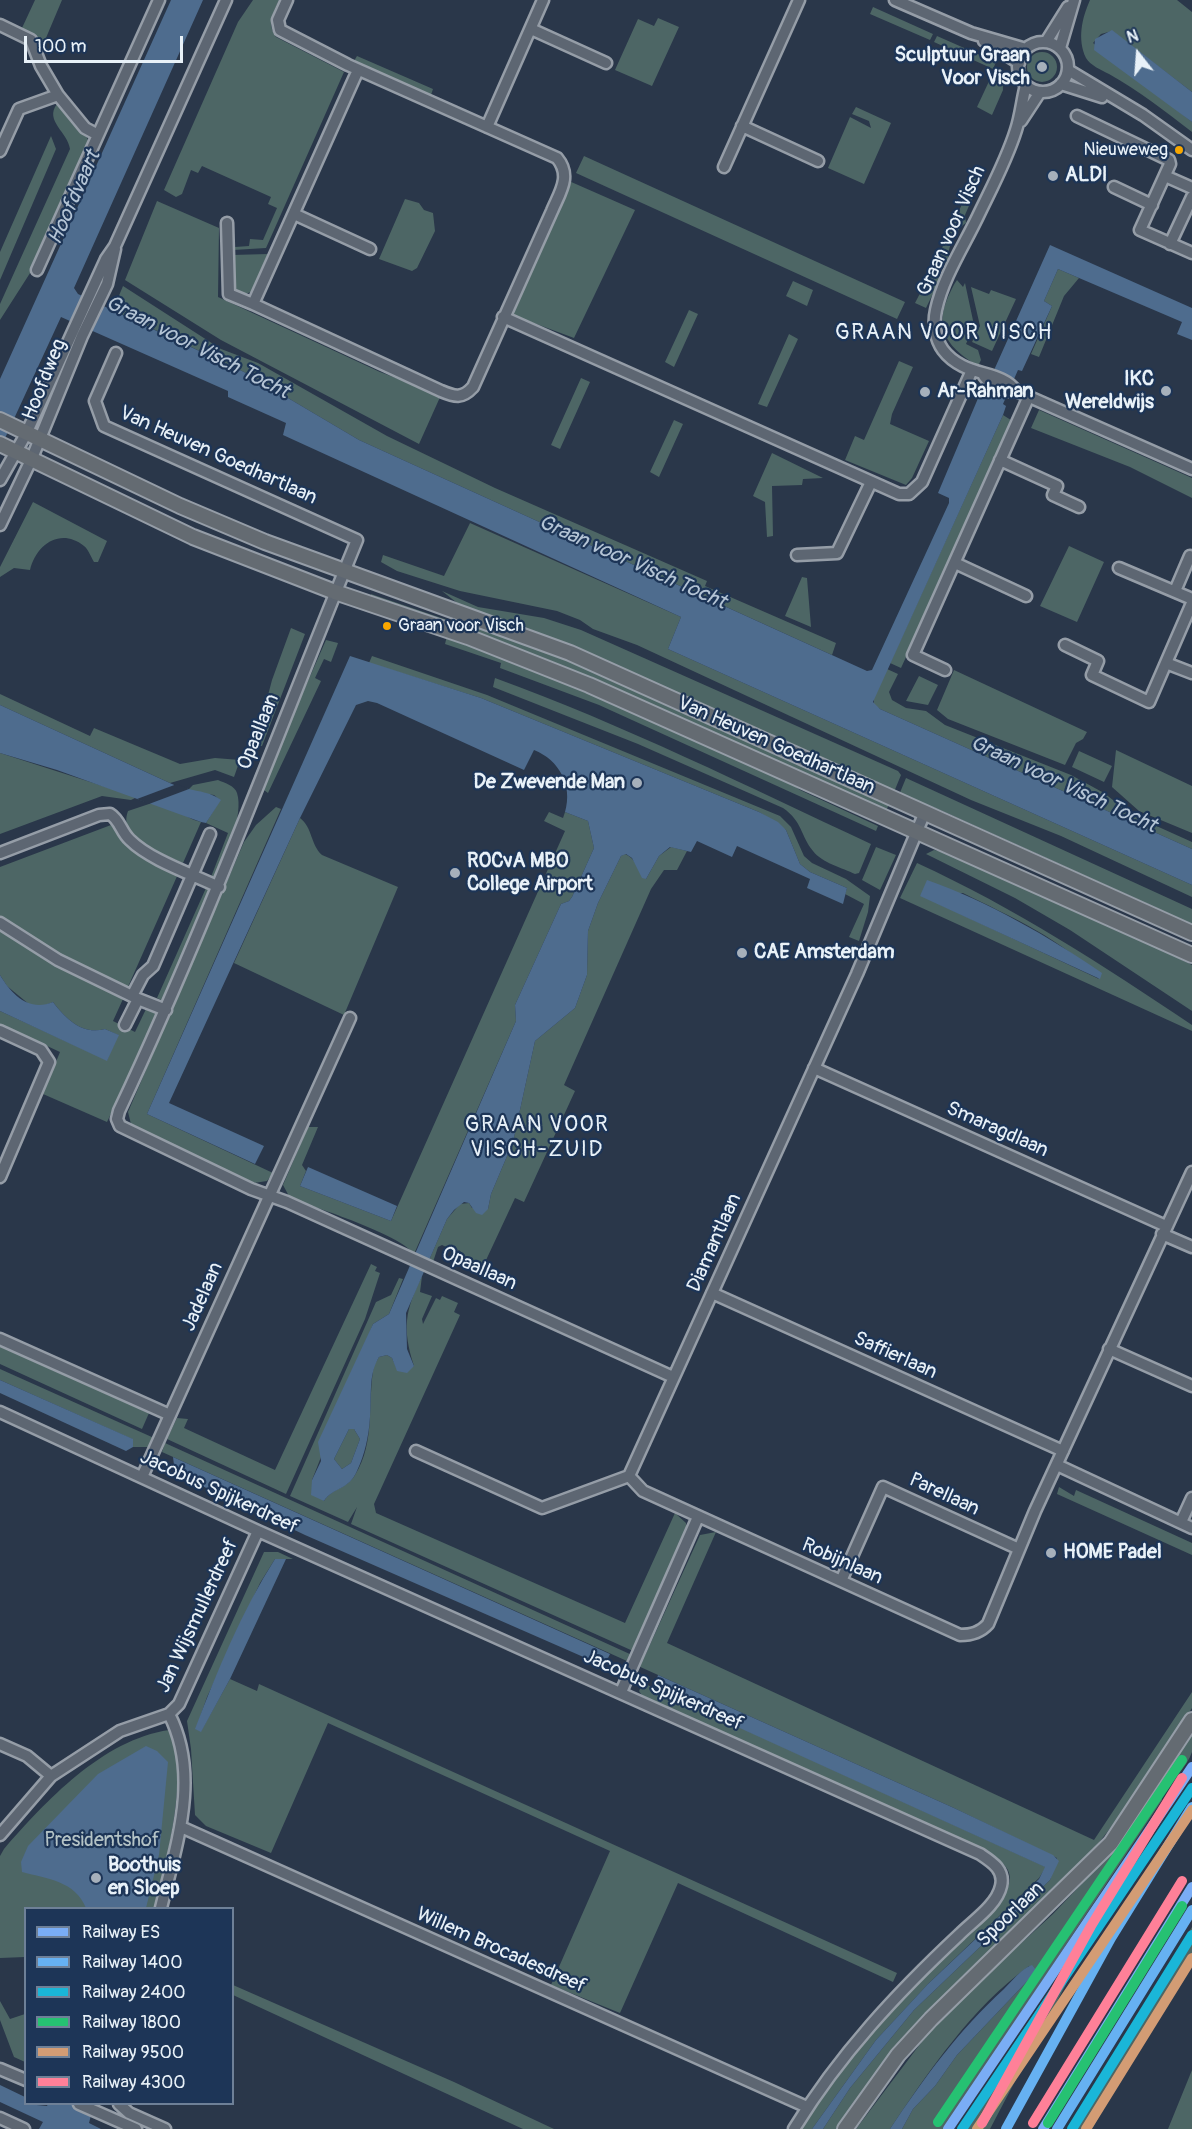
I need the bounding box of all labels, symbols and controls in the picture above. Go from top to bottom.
scale bar [27,24,186,62]
north arrow [1108,24,1168,84]
text: N [1125,26,1141,48]
text: 100 m [35,35,87,58]
place label: Sculptuur Graan Voor Visch [895,44,1030,91]
marker: Sculptuur Graan Voor Visch [1035,60,1049,74]
place label: Nieuweweg [1084,139,1168,161]
marker: Nieuweweg [1173,144,1185,156]
water label: Hoofdvaart [43,147,107,249]
street label: Graan voor Visch [913,162,991,300]
place label: ALDI [1065,164,1107,188]
marker: ALDI [1046,169,1060,183]
water label: Graan voor Visch Tocht [101,291,293,405]
district label: GRAAN VOOR VISCH [835,320,1053,346]
street label: Hoofdweg [18,336,72,424]
place label: IKC Wereldwijs [1065,368,1154,415]
place label: Ar-Rahman [937,380,1034,404]
marker: IKC Wereldwijs [1159,384,1173,398]
marker: Ar-Rahman [918,385,932,399]
street label: Van Heuven Goedhartlaan [115,402,321,510]
water label: Graan voor Visch Tocht [534,510,730,616]
place label: Graan voor Visch [398,615,524,637]
marker: Graan voor Visch [381,620,393,632]
street label: Opaallaan [233,691,285,773]
street label: Van Heuven Goedhartlaan [673,692,879,800]
water label: Graan voor Visch Tocht [966,731,1160,839]
place label: De Zwevende Man [473,771,625,795]
marker: De Zwevende Man [630,776,644,790]
place label: ROCvA MBO College Airport [467,850,593,897]
marker: ROCvA MBO College Airport [448,866,462,880]
place label: CAE Amsterdam [754,941,895,965]
marker: CAE Amsterdam [735,946,749,960]
street label: Smaragdlaan [942,1097,1052,1163]
district label: GRAAN VOOR VISCH-ZUID [465,1112,609,1164]
street label: Diamantlaan [683,1190,747,1296]
street label: Opaallaan [438,1242,520,1296]
street label: Jadelaan [177,1259,229,1335]
street label: Saffierlaan [850,1327,940,1385]
street label: Jacobus Spijkerdreef [136,1446,302,1540]
street label: Parellaan [905,1468,983,1522]
street label: Robijnlaan [798,1534,886,1590]
street label: Jan Wijsmullerdreef [152,1535,244,1697]
place label: HOME Padel [1063,1541,1162,1565]
marker: HOME Padel [1044,1546,1058,1560]
street label: Jacobus Spijkerdreef [579,1645,747,1737]
park label: Presidentshof [44,1829,160,1853]
place label: Boothuis en Sloep [108,1854,181,1901]
marker: Boothuis en Sloep [89,1871,103,1885]
street label: Spoorlaan [973,1877,1049,1953]
street label: Willem Brocadesdreef [412,1903,590,1999]
legend [24,1907,234,2105]
text: Railway ES [82,1921,160,1944]
text: Railway 1400 [82,1951,182,1974]
text: Railway 2400 [82,1981,185,2004]
text: Railway 1800 [82,2011,181,2034]
text: Railway 9500 [82,2041,184,2064]
text: Railway 4300 [82,2071,185,2094]

